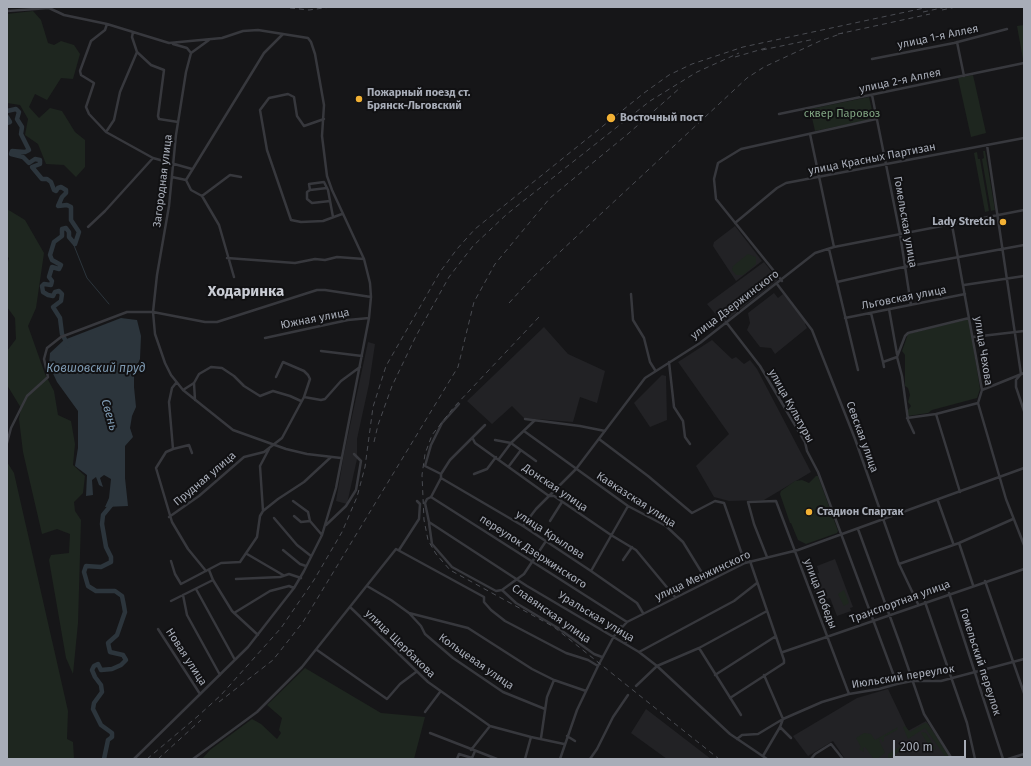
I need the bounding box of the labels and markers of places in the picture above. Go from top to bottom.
place label: Пожарный поезд ст. Брянск-Льговский [367,86,470,112]
marker: Пожарный поезд ст. Брянск-Льговский [354,94,364,104]
place label: Восточный пост [620,111,703,125]
marker: Восточный пост [605,112,617,124]
place label: Lady Stretch [932,215,995,229]
marker: Lady Stretch [998,217,1008,227]
place label: Стадион Спартак [817,505,903,519]
marker: Стадион Спартак [804,507,814,517]

